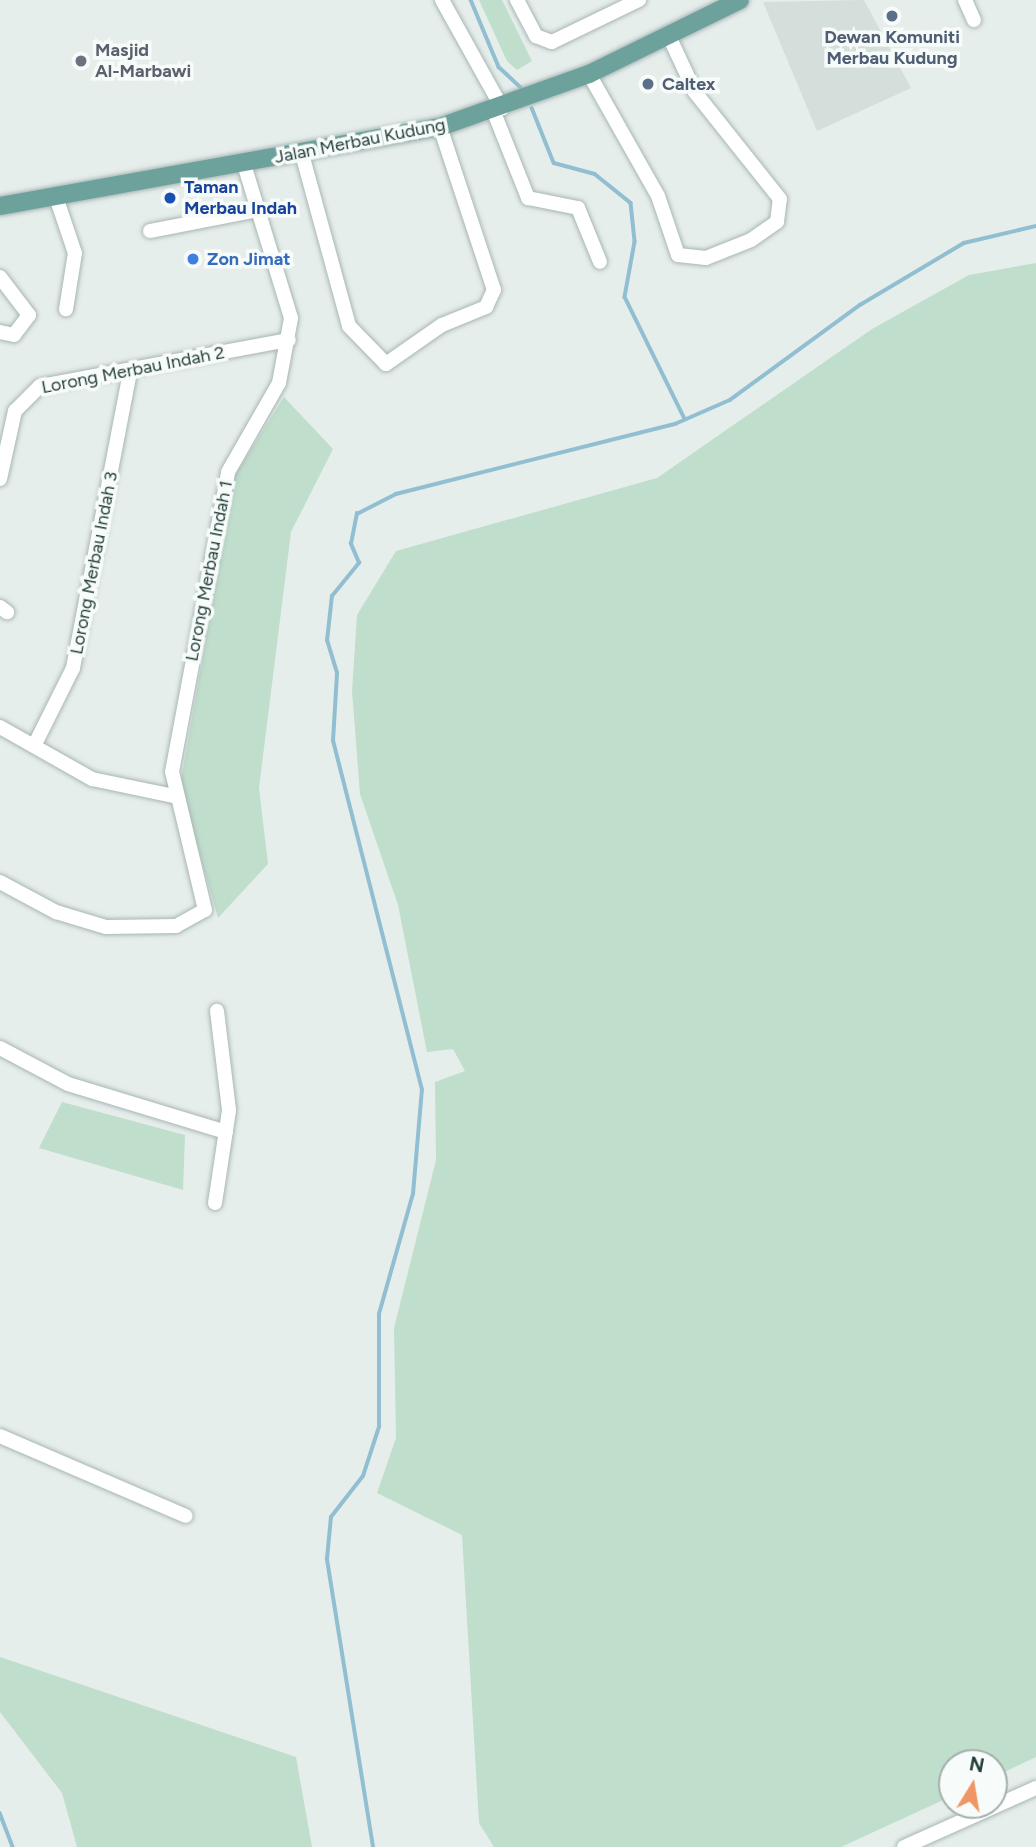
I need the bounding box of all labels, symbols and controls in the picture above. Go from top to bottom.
marker: Dewan Komuniti Merbau Kudung [884,8,900,24]
place label: Dewan Komuniti Merbau Kudung [824,27,960,70]
place label: Masjid Al-Marbawi [95,40,191,82]
marker: Masjid Al-Marbawi [73,53,89,69]
place label: Caltex [662,73,715,95]
marker: Caltex [640,76,656,92]
street label: Jalan Merbau Kudung [273,114,447,168]
place label: Taman Merbau Indah [184,177,297,220]
marker: Taman Merbau Indah [162,190,178,206]
place label: Zon Jimat [207,248,291,270]
marker: Zon Jimat [185,251,201,267]
street label: Lorong Merbau Indah 2 [40,342,226,398]
street label: Lorong Merbau Indah 3 [66,470,122,656]
street label: Lorong Merbau Indah 1 [181,479,237,663]
north arrow [938,1749,1008,1819]
text: N [967,1752,986,1778]

